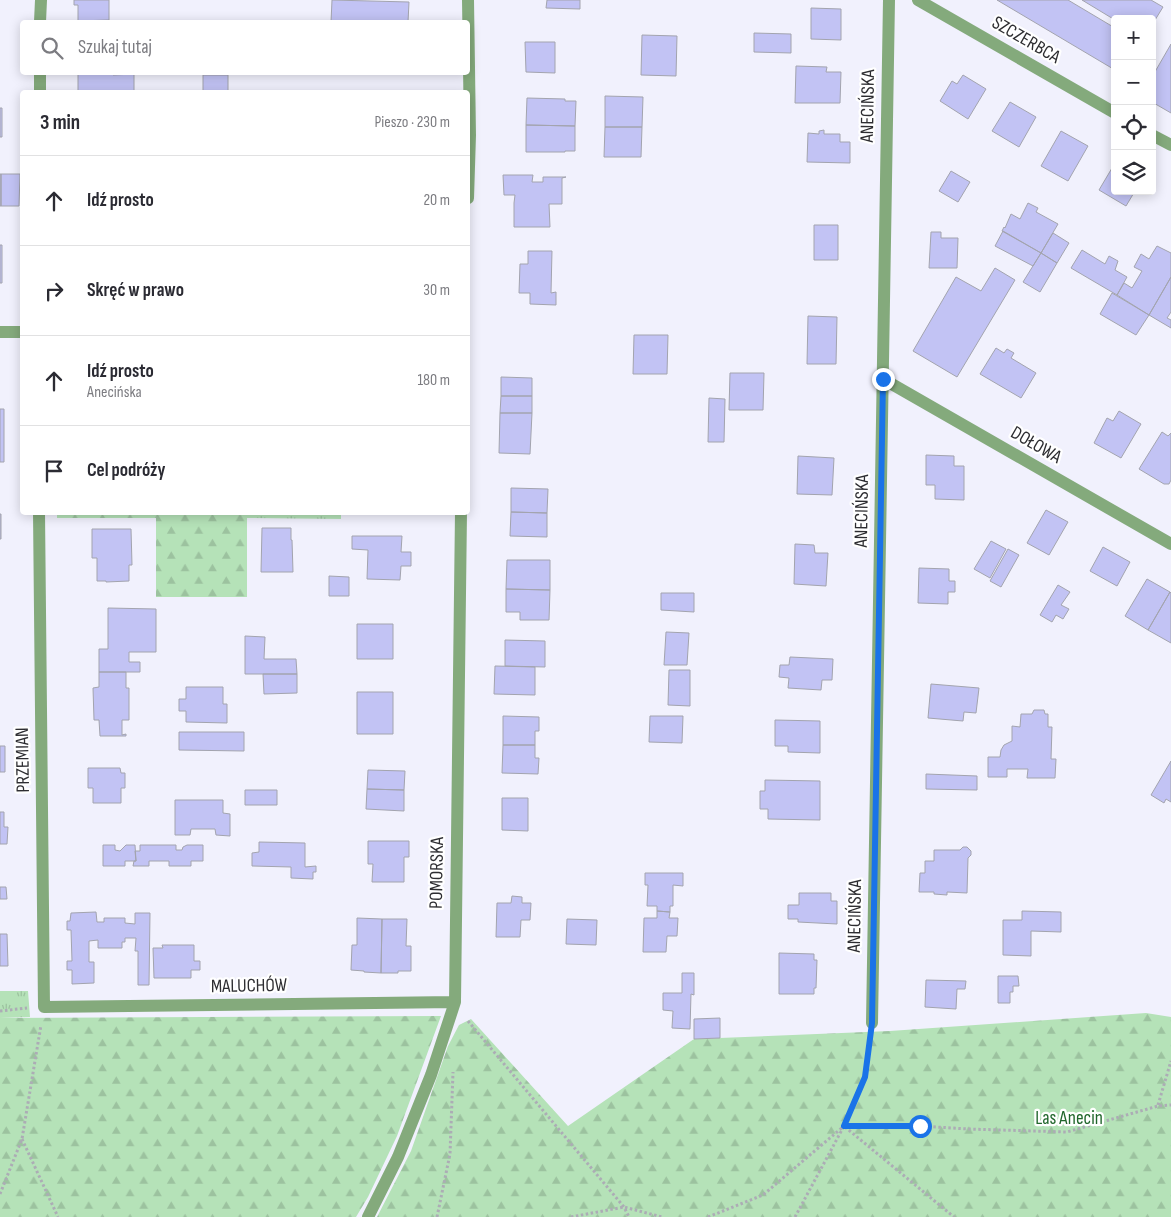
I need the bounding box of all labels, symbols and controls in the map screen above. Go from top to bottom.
street label: SZCZERBCA [988,11,1065,69]
map controls [1111,15,1156,195]
button: + [1111,15,1156,60]
search box [20,20,470,75]
icon: search [38,34,66,62]
text: Szukaj tutaj [78,36,152,59]
button: − [1111,60,1156,105]
street label: ANECIŃSKA [856,68,880,144]
button: locate [1111,105,1156,150]
text: 3 min [40,110,80,135]
text: Pieszo · 230 m [375,113,450,132]
button: layers [1111,150,1156,195]
icon: ahead [40,187,68,215]
text: Idź prosto [87,189,154,212]
text: 20 m [423,191,450,210]
icon: right [40,277,68,305]
text: Skręć w prawo [87,279,184,302]
text: 30 m [423,281,450,300]
text: Idź prosto [87,360,154,383]
icon: ahead [40,367,68,395]
route end [872,368,895,391]
text: 180 m [417,371,450,390]
text: Anecińska [87,383,142,402]
street label: DOŁOWA [1007,421,1066,469]
icon: arrive [40,457,68,485]
text: Cel podróży [87,459,165,482]
street label: ANECIŃSKA [850,473,874,549]
street label: PRZEMIAN [11,727,35,793]
street label: POMORSKA [425,836,449,909]
street label: ANECIŃSKA [843,878,867,954]
street label: MALUCHÓW [211,974,288,998]
park label: Las Anecin [1035,1107,1103,1130]
route start [909,1115,932,1138]

